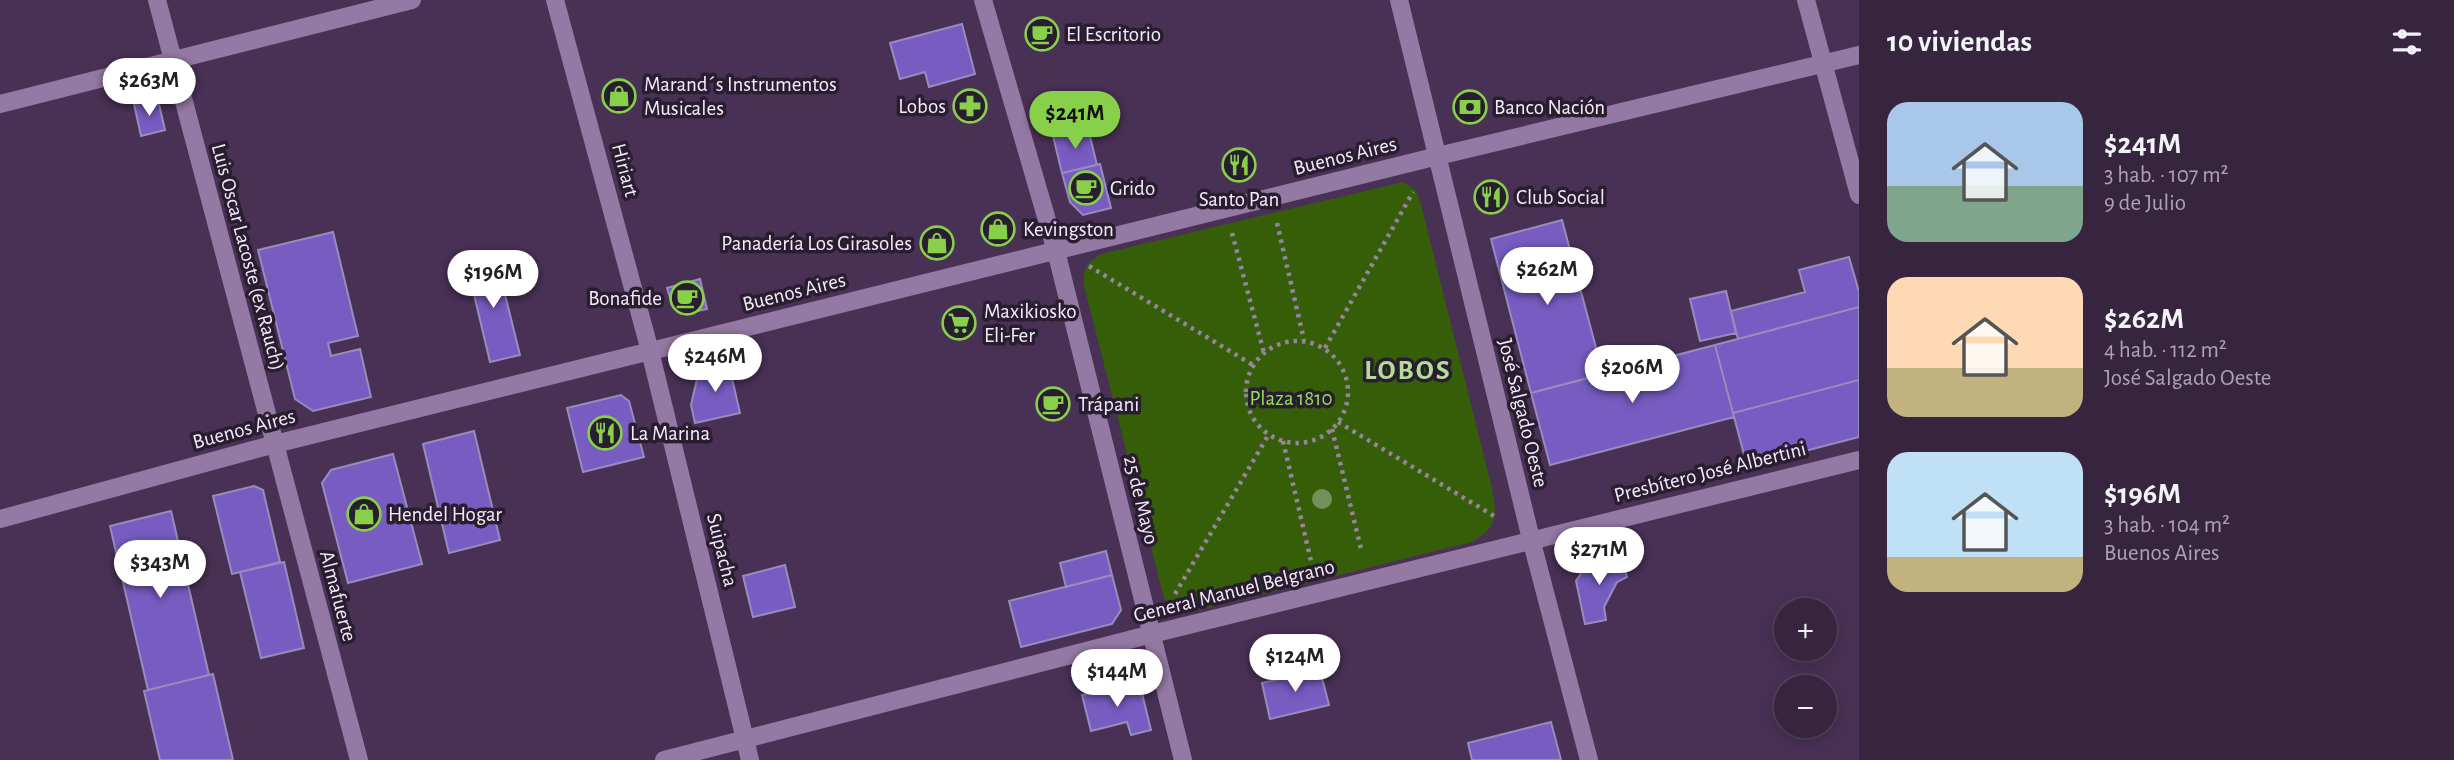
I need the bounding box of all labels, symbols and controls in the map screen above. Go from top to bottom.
cafe icon: El Escritorio [1023,15,1061,53]
icon: filters [2388,23,2426,61]
place label: El Escritorio [1066,24,1161,45]
text: 10 viviendas [1887,27,2032,57]
pin: $263M [100,58,198,118]
text: $263M [119,69,179,92]
place label: Marand´s Instrumentos Musicales [644,74,837,119]
shop icon: Marand´s Instrumentos Musicales [600,77,638,115]
pharmacy icon: Lobos [951,87,989,125]
bank icon: Banco Nación [1451,88,1489,126]
pin: $241M [1026,92,1124,151]
place label: Lobos [898,96,946,117]
place label: Banco Nación [1494,97,1605,118]
text: $241M [1045,102,1105,125]
text: $241M [2104,129,2181,159]
icon: home [1943,130,2027,214]
street label: Buenos Aires [1291,133,1399,179]
street label: Luis Oscar Lacoste (ex Rauch) [208,141,288,373]
street label: Hiriart [608,141,642,199]
restaurant icon: Santo Pan [1220,146,1258,184]
text: 3 hab. · 107 m² [2104,164,2229,187]
cafe icon: Grido [1067,169,1105,207]
place label: Grido [1110,178,1155,199]
restaurant icon: Club Social [1472,178,1510,216]
place label: Club Social [1516,187,1605,208]
place label: Santo Pan [1199,189,1279,210]
text: 9 de Julio [2104,192,2186,215]
shop icon: Kevingston [979,210,1017,248]
place label: Kevingston [1023,219,1114,240]
shop icon: Panadería Los Girasoles [918,224,956,262]
place label: Panadería Los Girasoles [721,233,912,254]
pin: $262M [1498,247,1596,307]
pin: $196M [444,250,542,310]
text: $262M [1516,258,1578,281]
text: $196M [463,261,523,284]
street label: Buenos Aires [740,269,848,315]
cafe icon: Bonafide [668,279,706,317]
place label: Bonafide [588,288,662,309]
place label: Maxikiosko Eli-Fer [984,301,1077,346]
supermarket icon: Maxikiosko Eli-Fer [940,304,978,342]
text: $262M [2104,304,2184,334]
icon: home [1943,305,2027,389]
pin: $246M [666,334,764,394]
street label: José Salgado Oeste [1494,336,1552,490]
text: 4 hab. · 112 m² [2104,339,2227,362]
text: $246M [684,345,746,368]
pin: $206M [1583,346,1681,405]
text: $206M [1601,356,1663,379]
district label: LOBOS [1364,357,1452,385]
text: José Salgado Oeste [2104,367,2271,390]
cafe icon: Trápani [1034,385,1072,423]
park label: Plaza 1810 [1249,388,1333,409]
place label: Trápani [1078,394,1139,415]
street label: Buenos Aires [190,405,298,453]
restaurant icon: La Marina [586,414,624,452]
place label: La Marina [630,423,710,444]
street label: Presbítero José Albertini [1612,438,1808,506]
street label: 25 de Mayo [1120,454,1162,546]
text: $196M [2104,479,2181,509]
icon: home [1943,480,2027,564]
shop icon: Hendel Hogar [345,495,383,533]
place label: Hendel Hogar [388,504,502,525]
street label: Suipacha [703,511,741,589]
text: 3 hab. · 104 m² [2104,514,2230,537]
pin: $271M [1550,528,1648,587]
text: $271M [1570,538,1628,561]
pin: $343M [111,540,209,600]
text: Buenos Aires [2104,542,2220,565]
street label: Almafuerte [316,548,360,644]
text: $343M [130,551,190,574]
street label: General Manuel Belgrano [1131,556,1337,626]
map controls [1774,598,1837,738]
button: + [1774,598,1837,661]
pin: $124M [1246,634,1344,694]
text: $124M [1265,645,1325,668]
pin: $144M [1068,650,1166,709]
text: $144M [1087,660,1147,683]
button: − [1774,675,1837,738]

